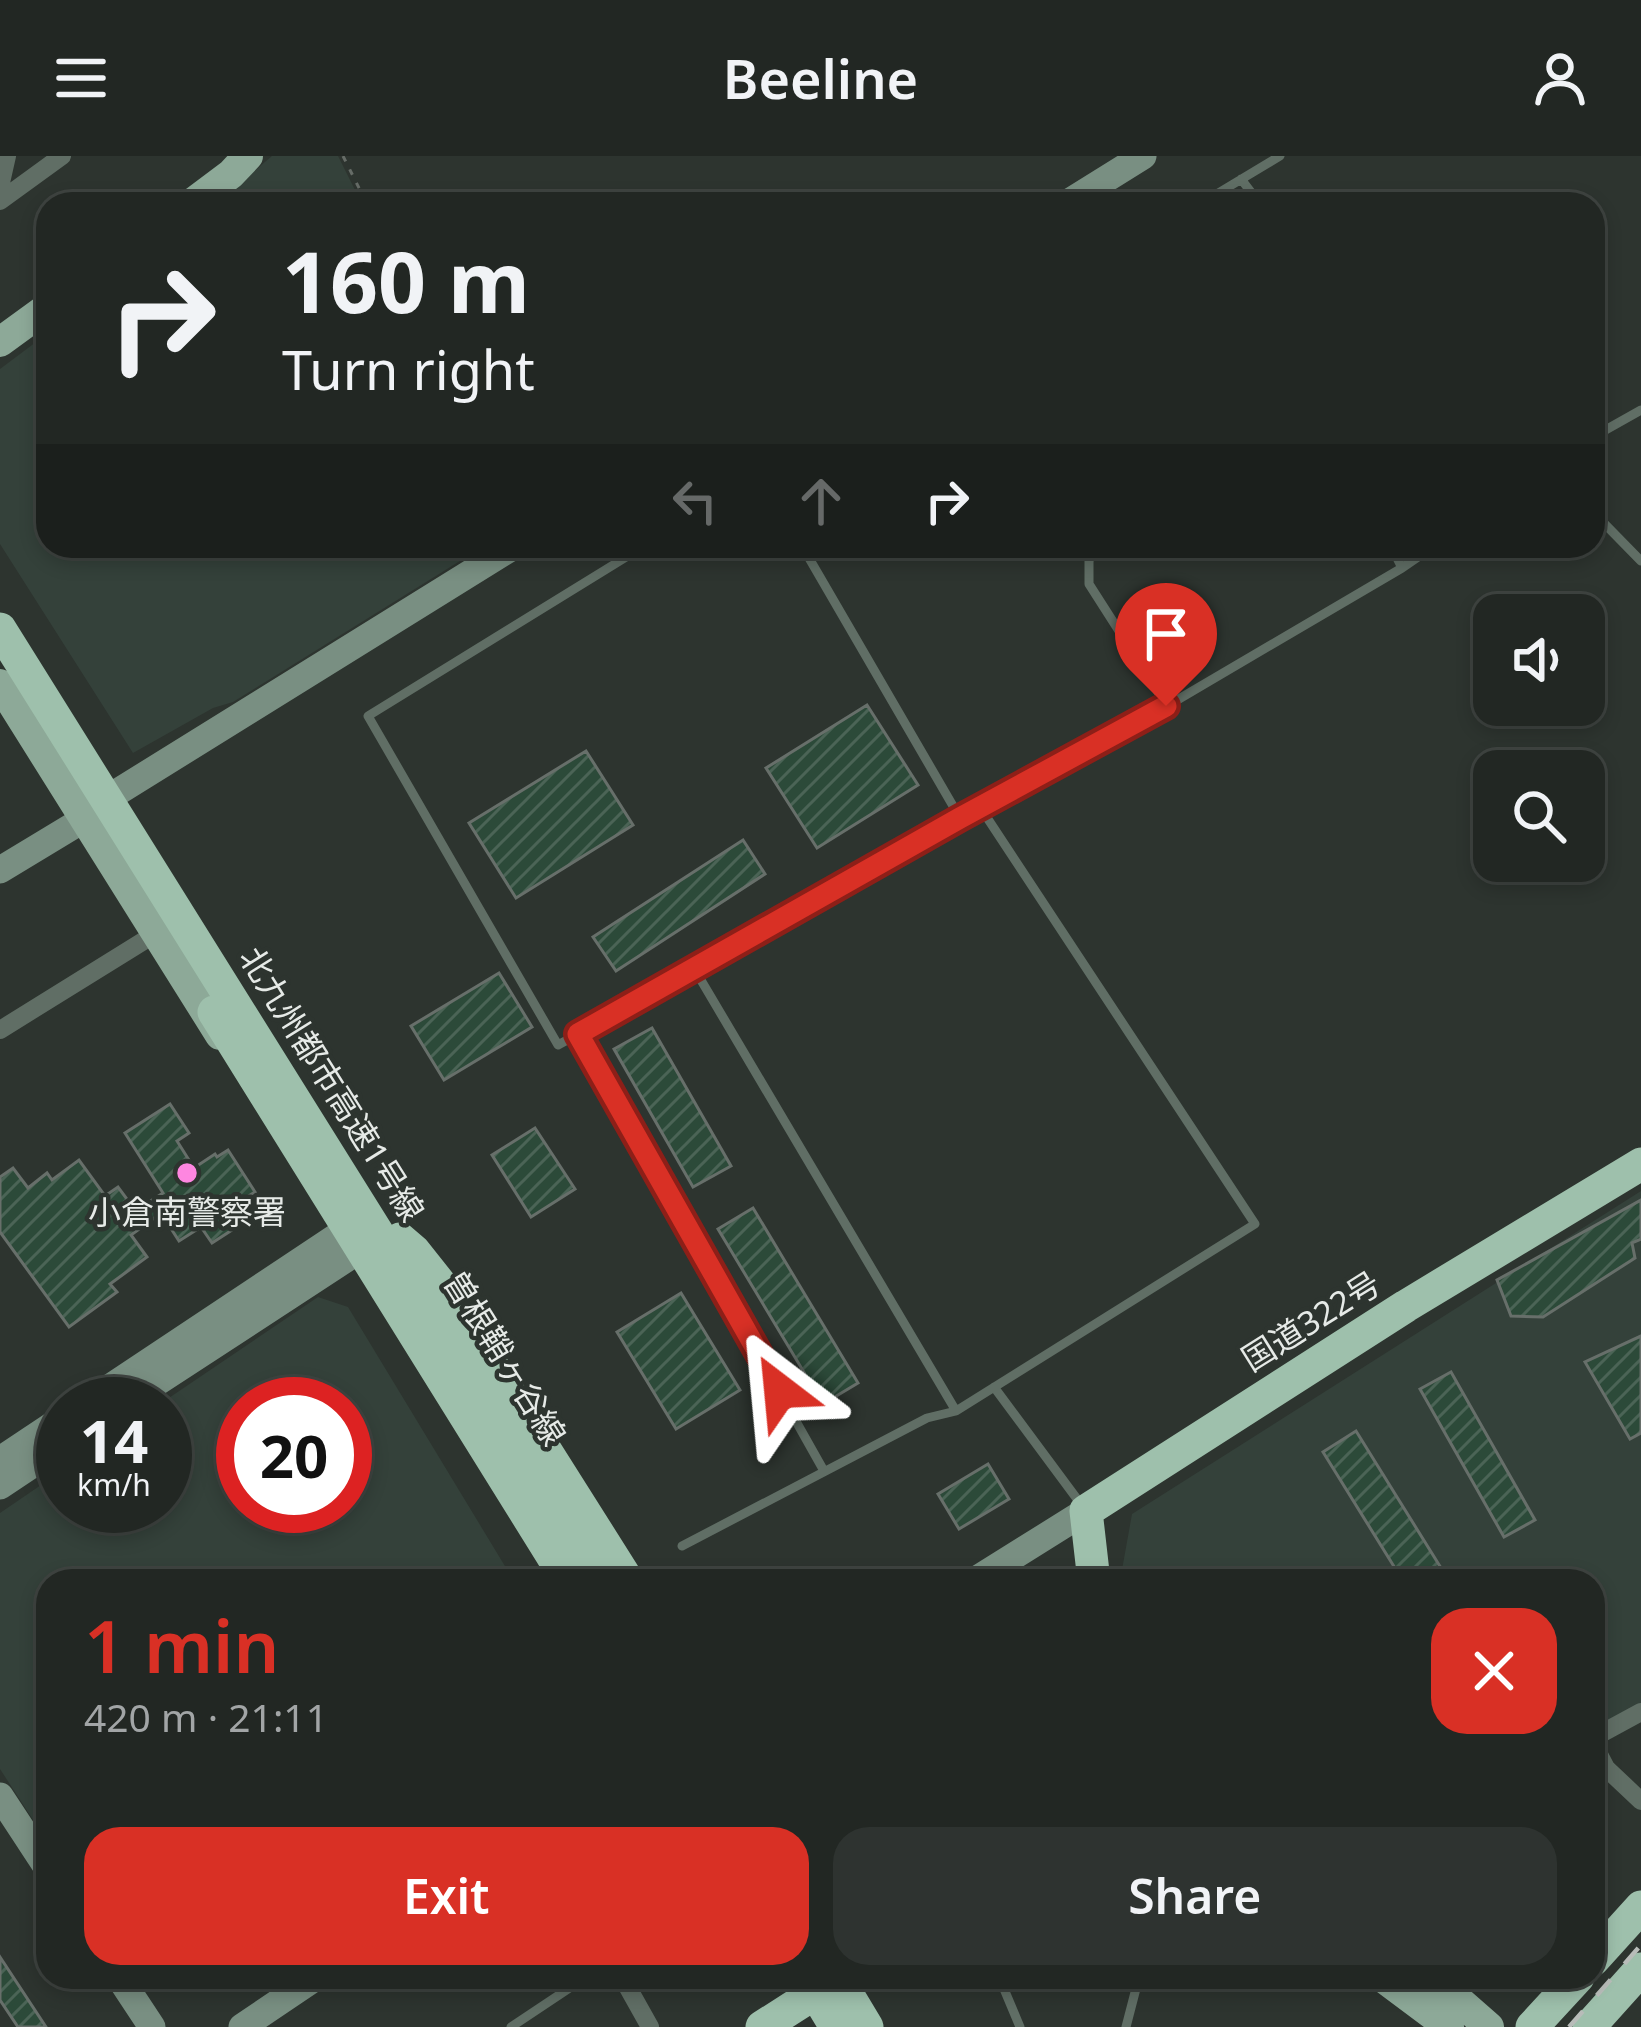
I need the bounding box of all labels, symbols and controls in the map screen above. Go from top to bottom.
text: Beeline [723,41,918,115]
icon: menu [48,45,114,111]
icon: person [1527,45,1593,111]
text: 160 m [282,223,530,338]
icon: right [84,240,240,396]
text: Turn right [282,332,535,406]
icon: left [662,468,728,534]
icon: ahead [788,468,854,534]
icon: right [914,468,980,534]
pin [1115,583,1217,706]
map controls [1473,594,1605,882]
button: sound [1473,594,1605,726]
icon: arrive [1133,601,1199,667]
button: search [1473,750,1605,882]
street label: 北九州都市高速1号線 [230,938,435,1230]
marker: 小倉南警察署 [174,1160,200,1186]
place label: 小倉南警察署 [88,1189,286,1234]
street label: 国道322号 [1233,1260,1389,1381]
street label: 曽根鞘ヶ谷線 [434,1262,577,1454]
position arrow [717,1328,843,1454]
speed limit sign: 20 [216,1377,372,1533]
text: 14 [80,1399,148,1481]
text: km/h [77,1464,151,1505]
text: 1 min [84,1596,279,1694]
button: close [1431,1608,1557,1734]
text: 420 m · 21:11 [84,1690,328,1743]
button: Exit [84,1827,809,1965]
button: Share [833,1827,1557,1965]

